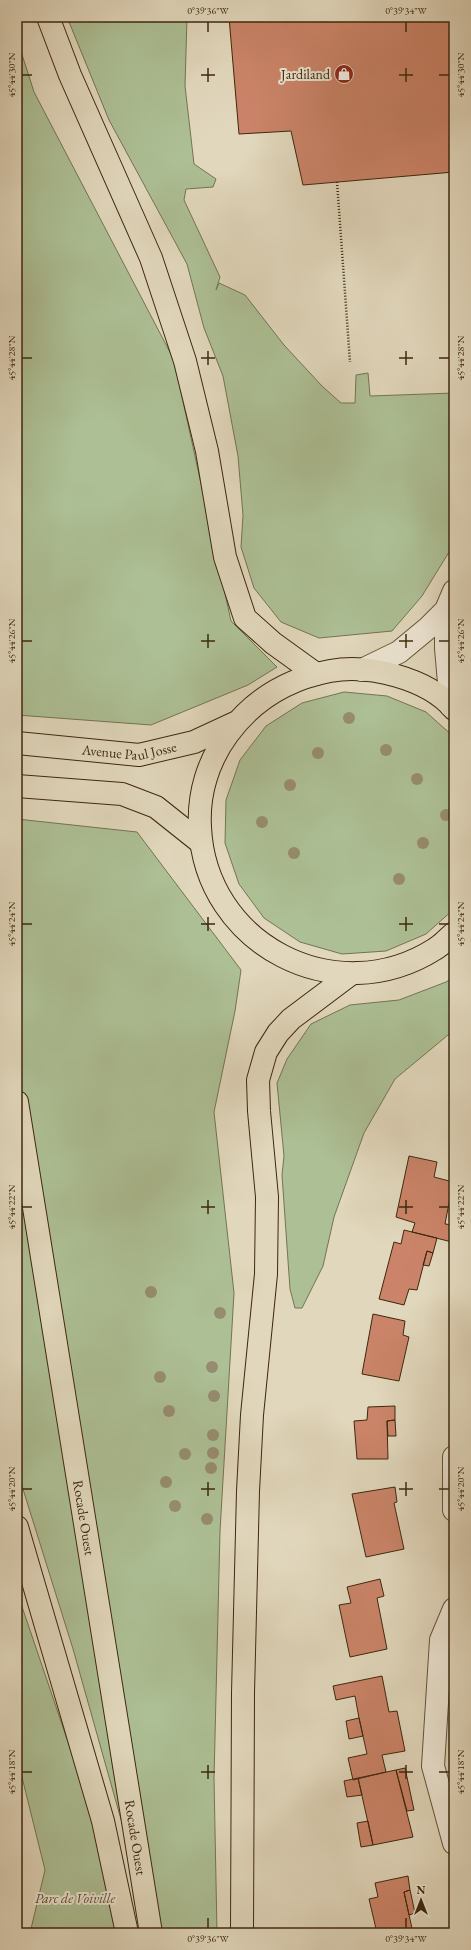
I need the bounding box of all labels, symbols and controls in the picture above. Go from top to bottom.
text: 0°39'36"W [187,4,230,17]
text: 0°39'34"W [385,4,428,17]
text: 45°44'30"N [5,52,18,97]
text: 45°44'30"N [454,52,467,97]
shop icon: Jardiland [333,63,355,85]
place label: Jardiland [280,65,331,83]
text: 45°44'28"N [5,335,18,380]
text: 45°44'28"N [454,335,467,380]
text: 45°44'26"N [5,618,18,663]
text: 45°44'26"N [454,618,467,663]
street label: Avenue Paul Josse [80,737,179,764]
text: 45°44'24"N [5,901,18,946]
text: 45°44'24"N [454,901,467,946]
text: 45°44'22"N [5,1184,18,1229]
text: 45°44'22"N [454,1184,467,1229]
text: 45°44'20"N [5,1466,18,1511]
text: 45°44'20"N [454,1466,467,1511]
street label: Rocade Ouest [69,1479,99,1557]
text: 45°44'18"N [5,1749,18,1794]
text: 45°44'18"N [454,1749,467,1794]
street label: Rocade Ouest [121,1799,151,1877]
north arrow [401,1880,441,1920]
text: N [417,1883,426,1897]
park label: Parc de Voiville [35,1889,116,1907]
text: 0°39'36"W [187,1932,230,1945]
text: 0°39'34"W [385,1932,428,1945]

